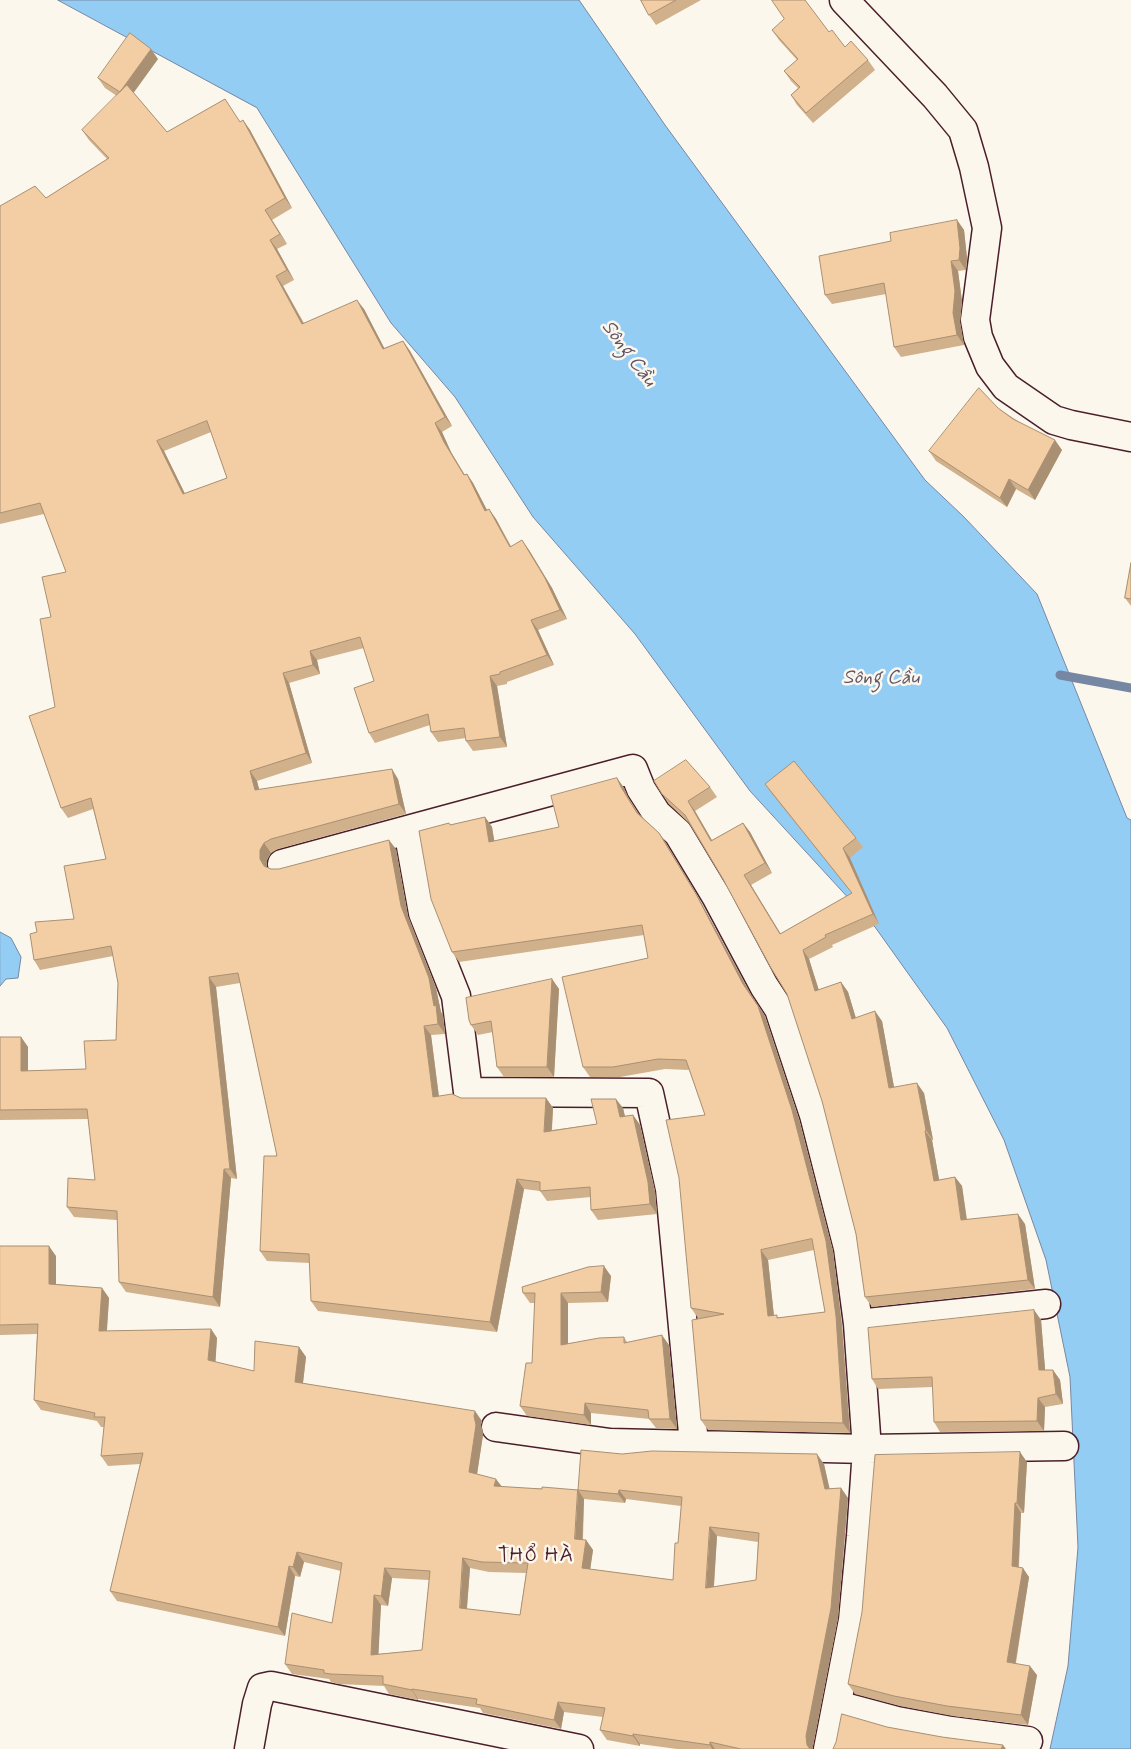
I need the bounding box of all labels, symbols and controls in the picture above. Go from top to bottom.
water label: Sông Cầu [595,316,661,392]
water label: Sông Cầu [843,667,919,691]
district label: THỔ HÀ [498,1544,574,1570]

